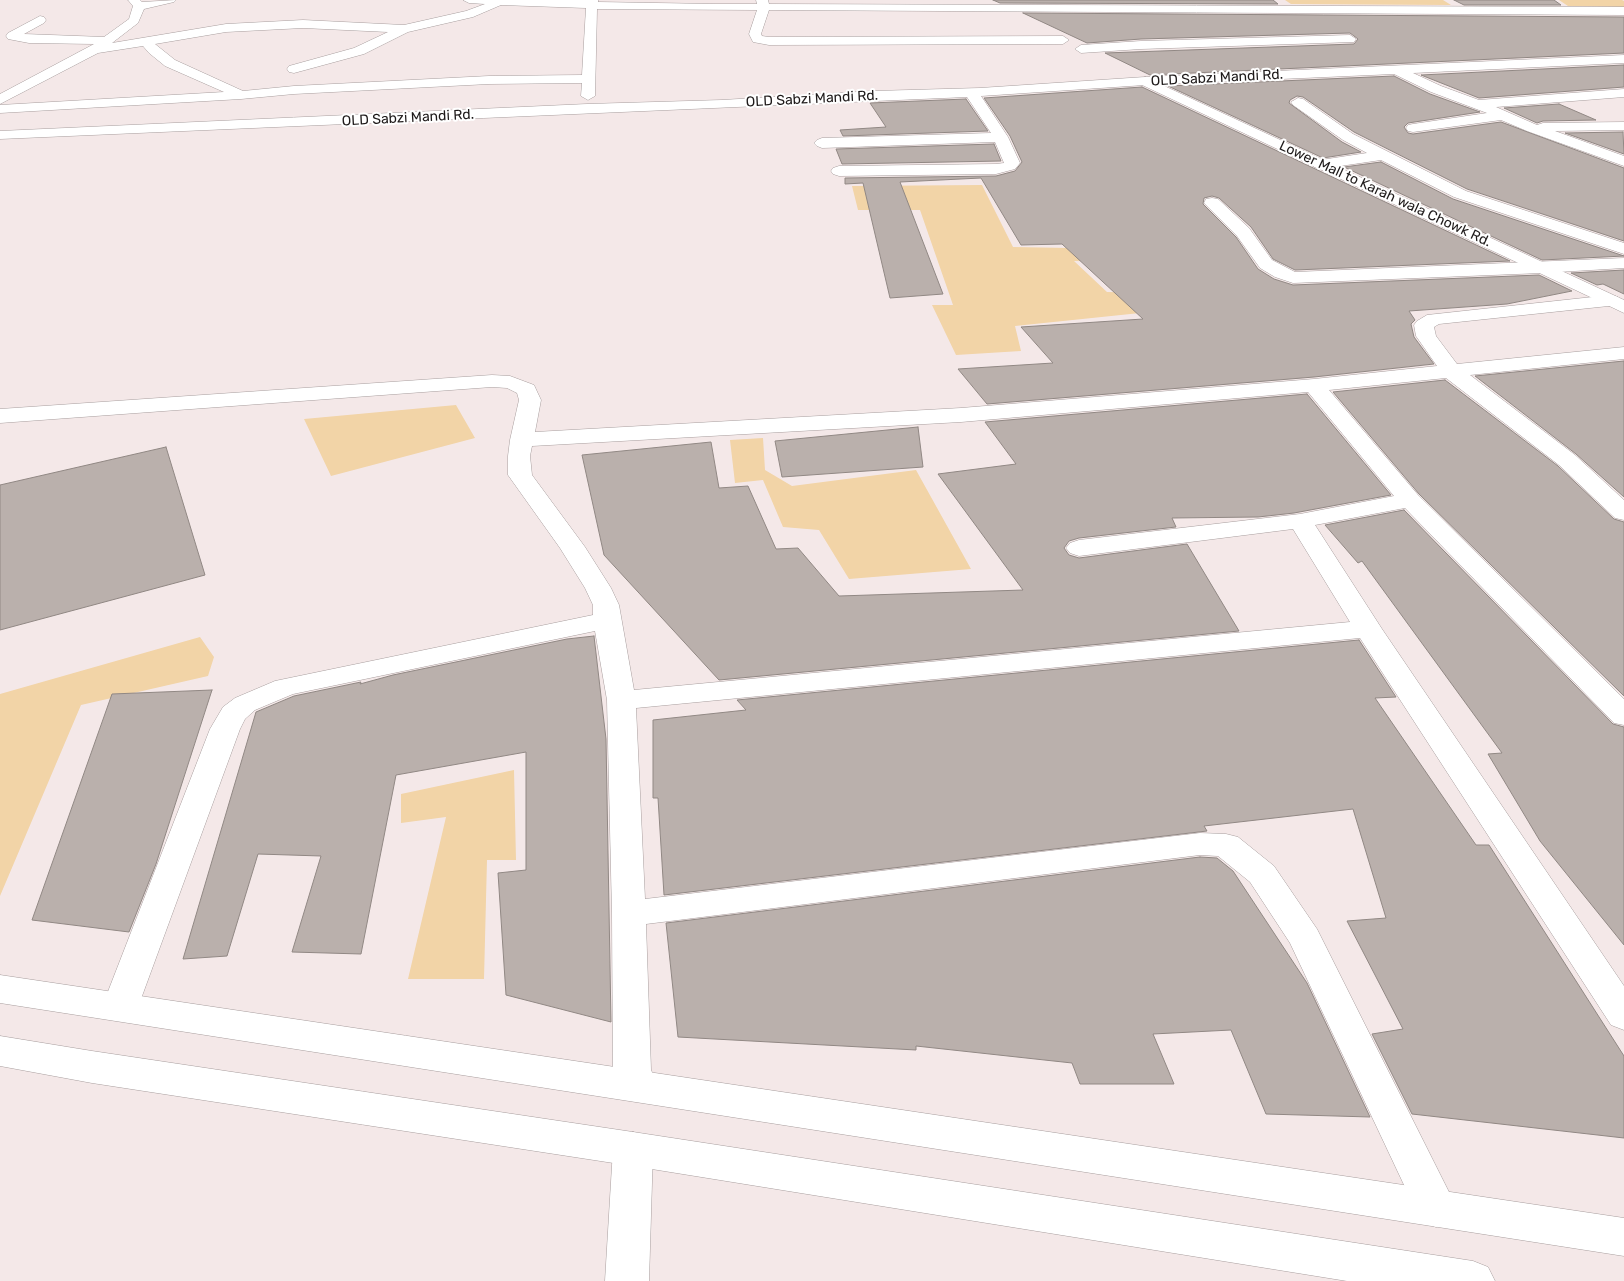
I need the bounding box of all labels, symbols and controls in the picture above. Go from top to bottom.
street label: OLD Sabzi Mandi Rd. [1150,66,1284,90]
street label: OLD Sabzi Mandi Rd. [745,87,879,111]
street label: OLD Sabzi Mandi Rd. [341,106,475,130]
street label: Lower Mall to Karah wala Chowk Rd. [1276,137,1494,251]

